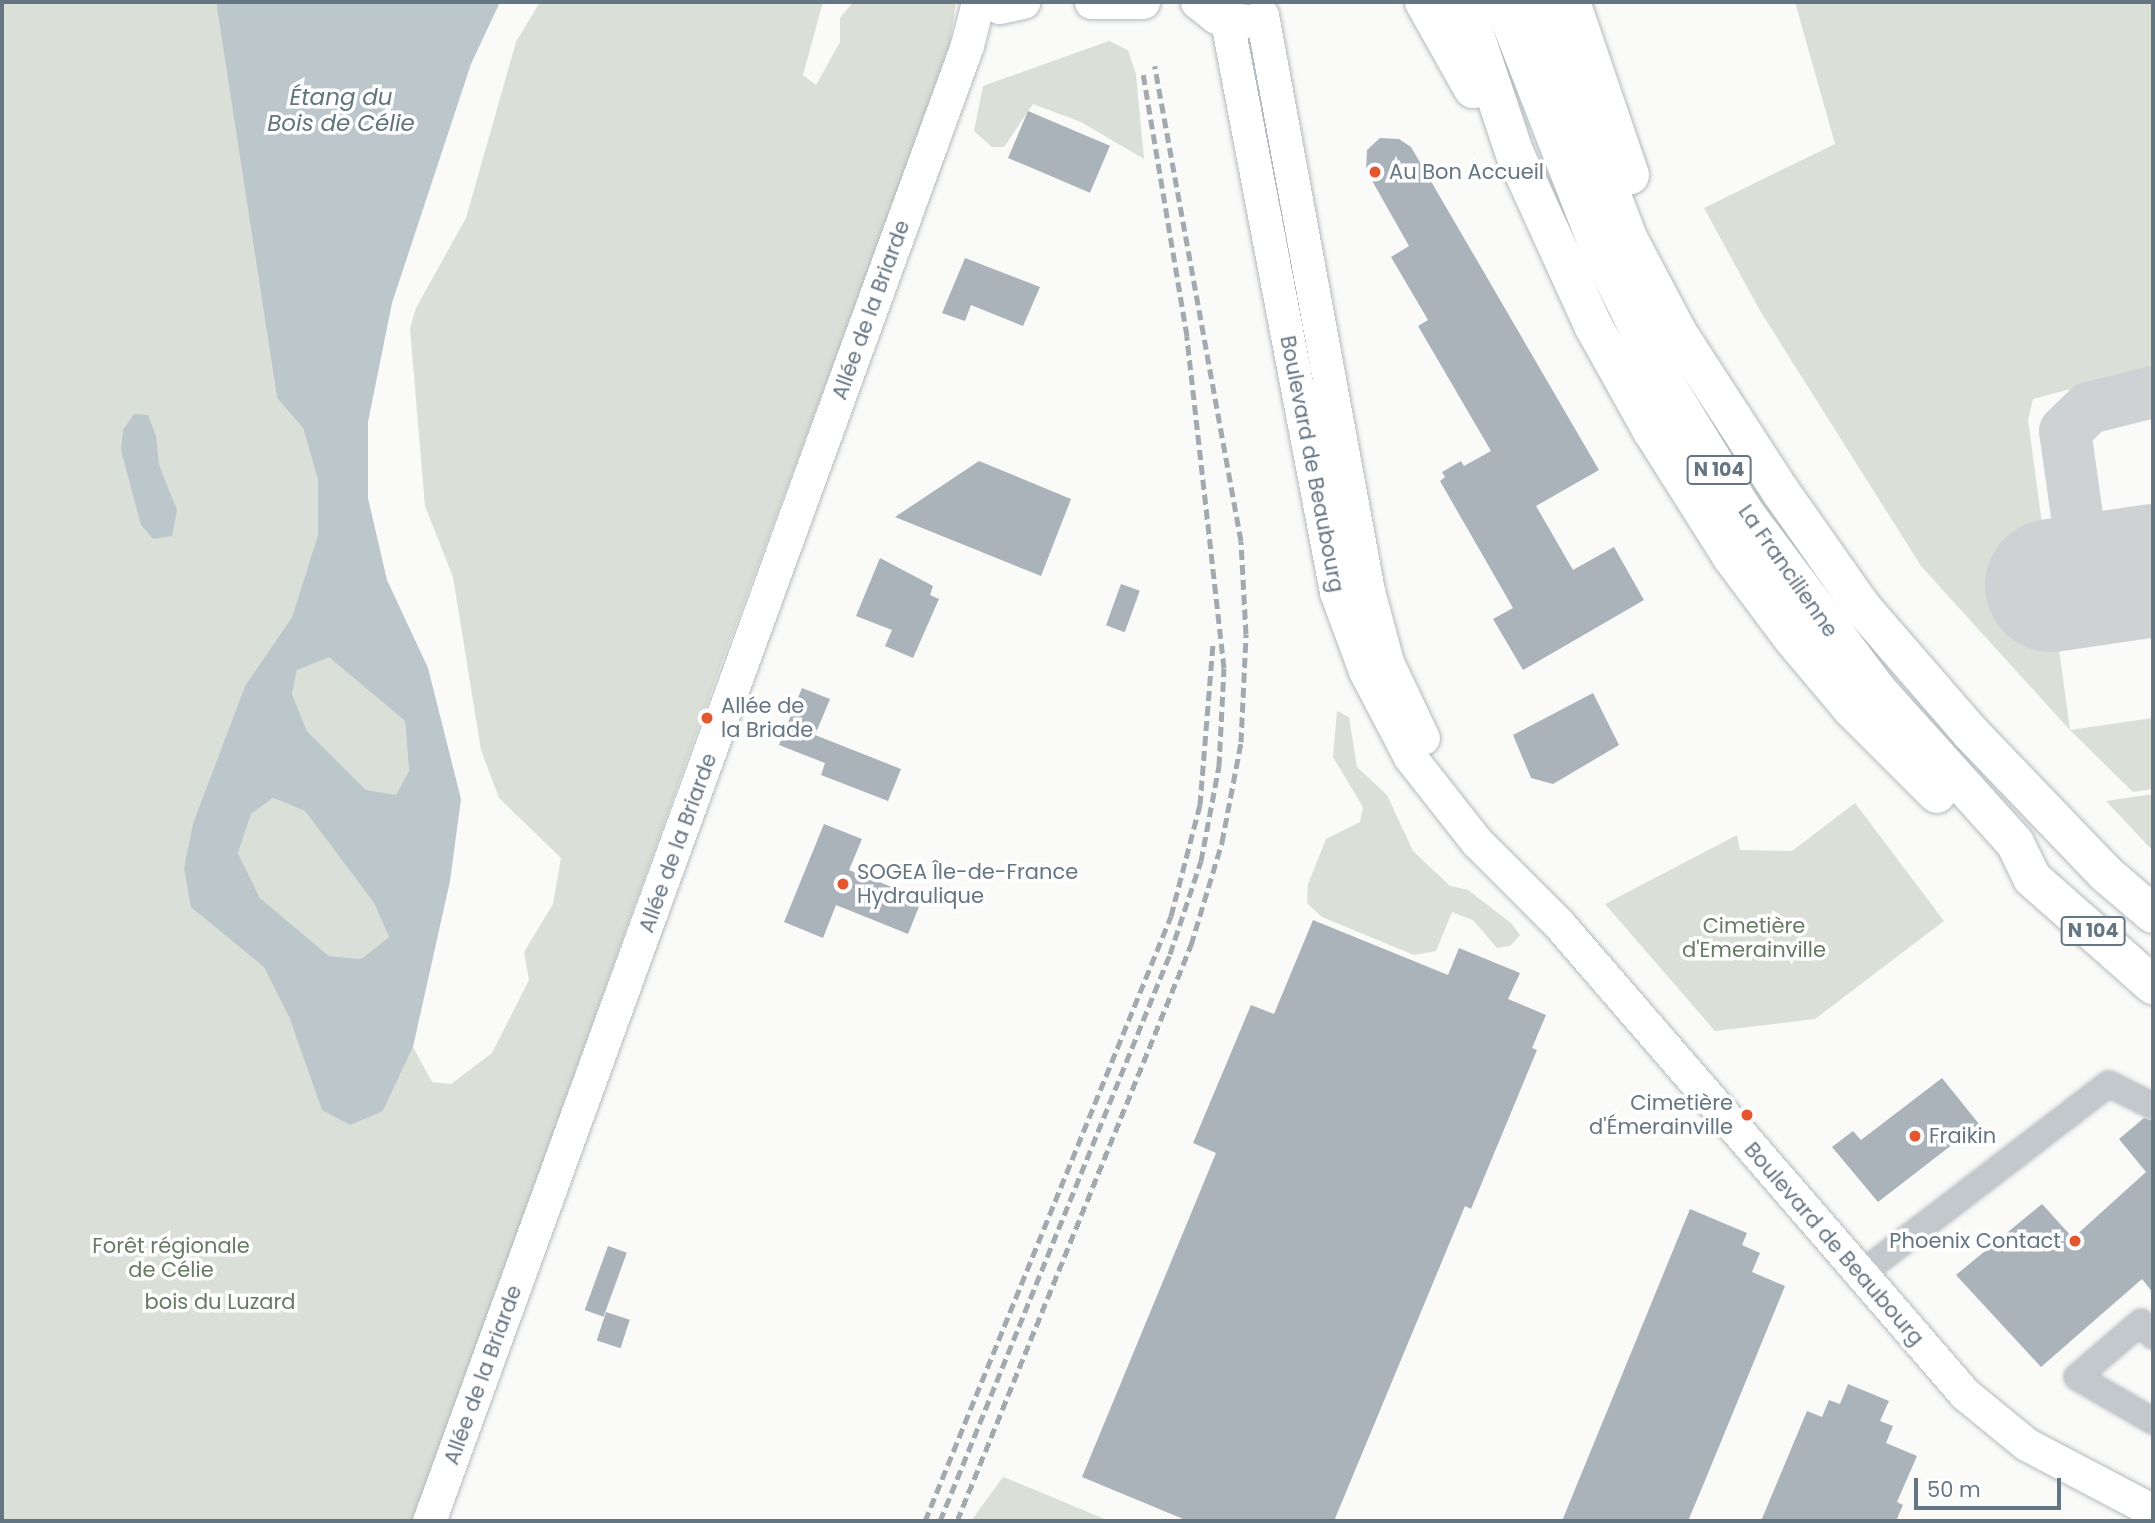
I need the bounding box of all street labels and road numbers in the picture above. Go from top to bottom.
street label: Allée de la Briarde [827,217,915,403]
street label: Boulevard de Beaubourg [1275,333,1349,595]
road number: N 104 [1686,454,1752,485]
street label: La Francilienne [1733,500,1843,642]
street label: Allée de la Briarde [634,750,722,936]
road number: N 104 [2060,916,2126,946]
street label: Boulevard de Beaubourg [1739,1137,1929,1351]
street label: Allée de la Briarde [439,1282,527,1468]

